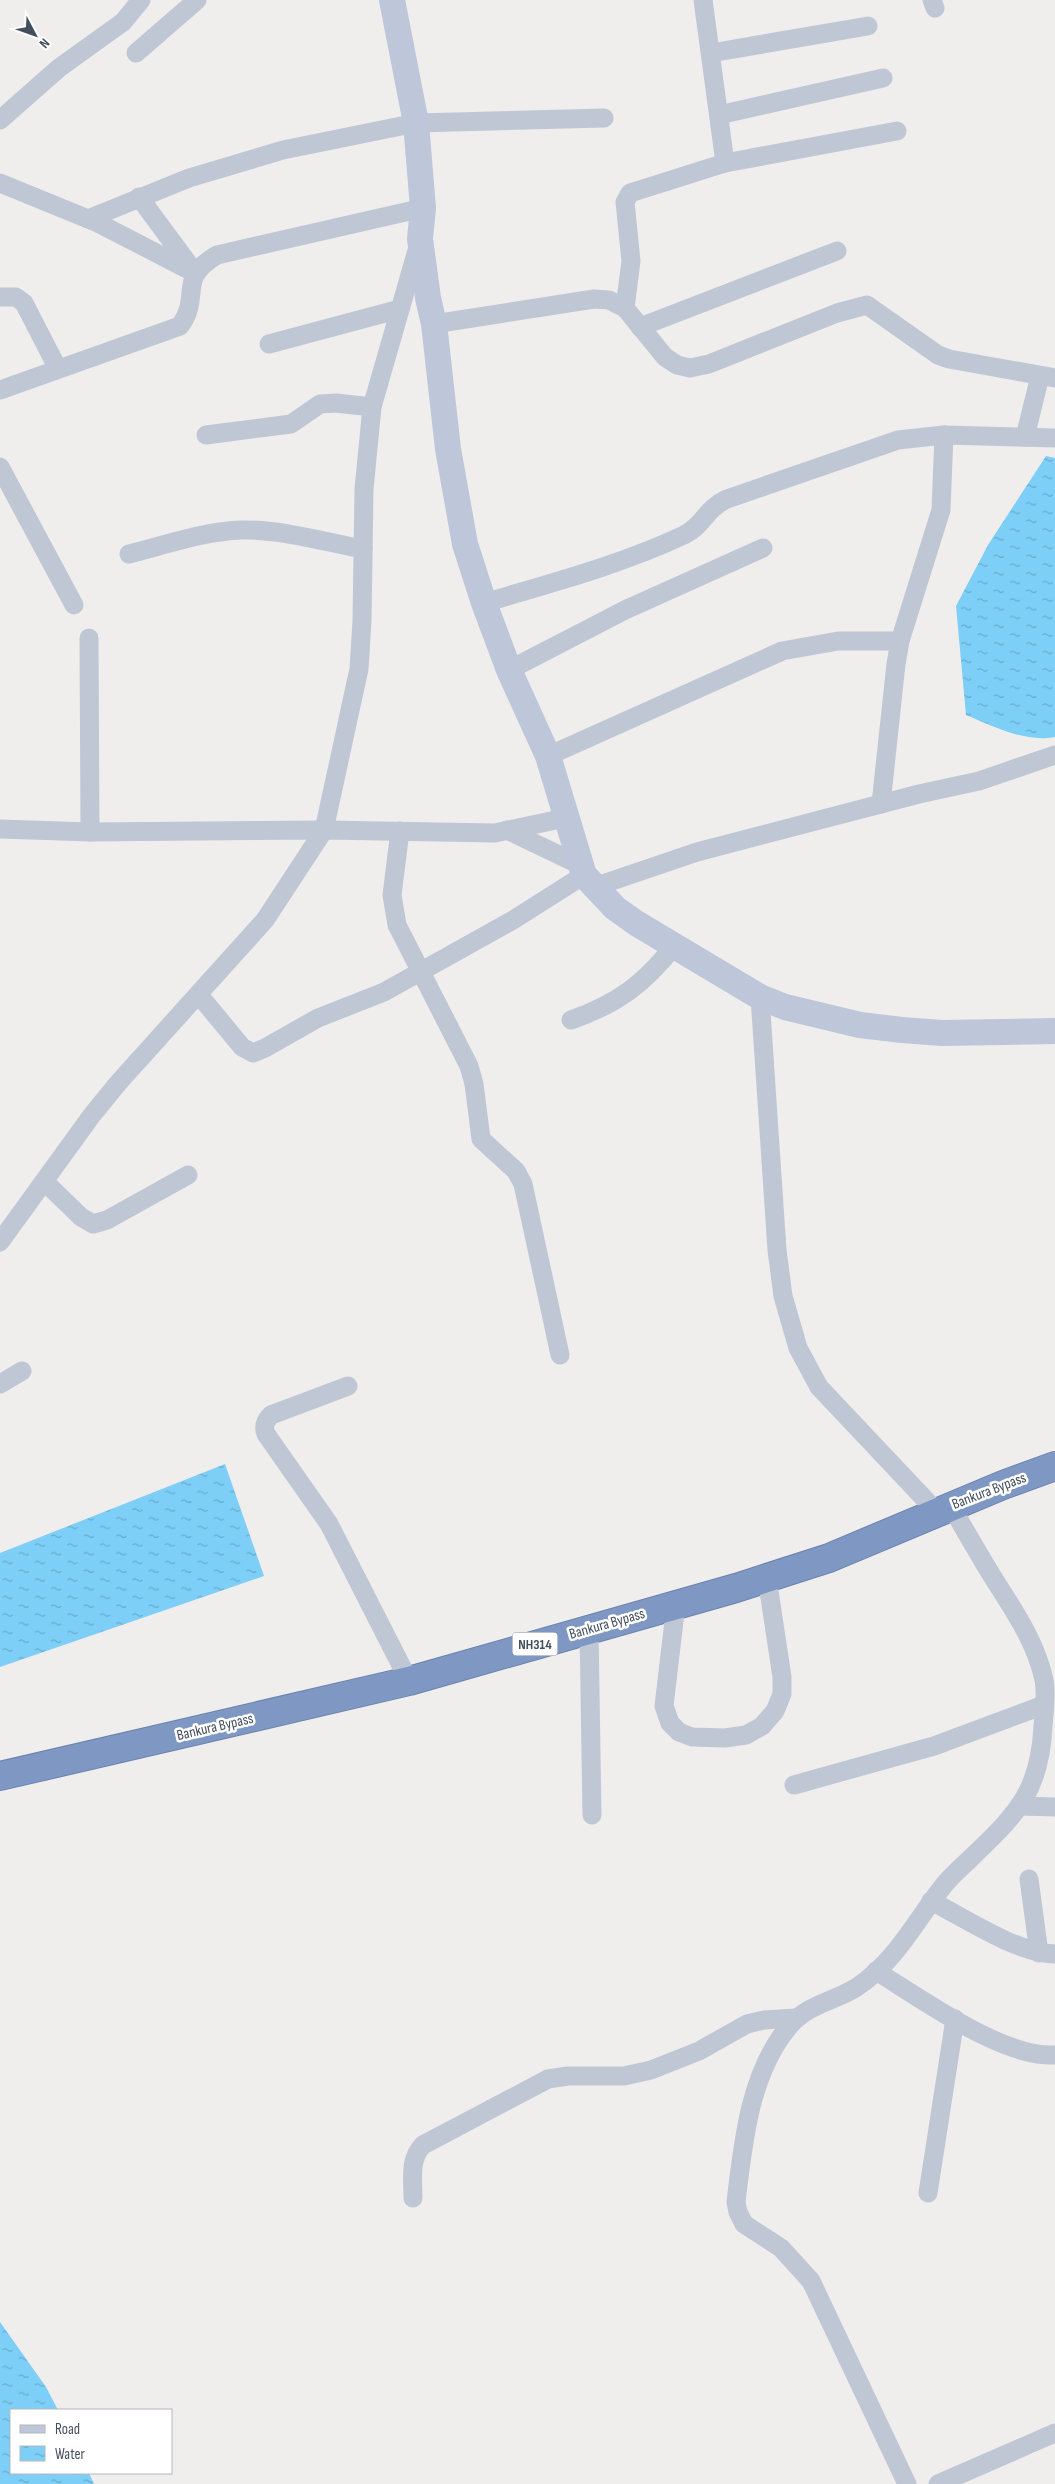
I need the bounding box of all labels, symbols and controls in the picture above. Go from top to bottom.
north arrow [10,10,60,60]
text: N [36,35,53,52]
street label: Bankura Bypass [949,1468,1029,1514]
street label: Bankura Bypass [567,1604,647,1644]
road number: NH314 [512,1632,558,1656]
street label: Bankura Bypass [175,1709,255,1745]
legend [10,2409,172,2474]
text: Road [55,2420,80,2439]
text: Water [55,2445,86,2464]

